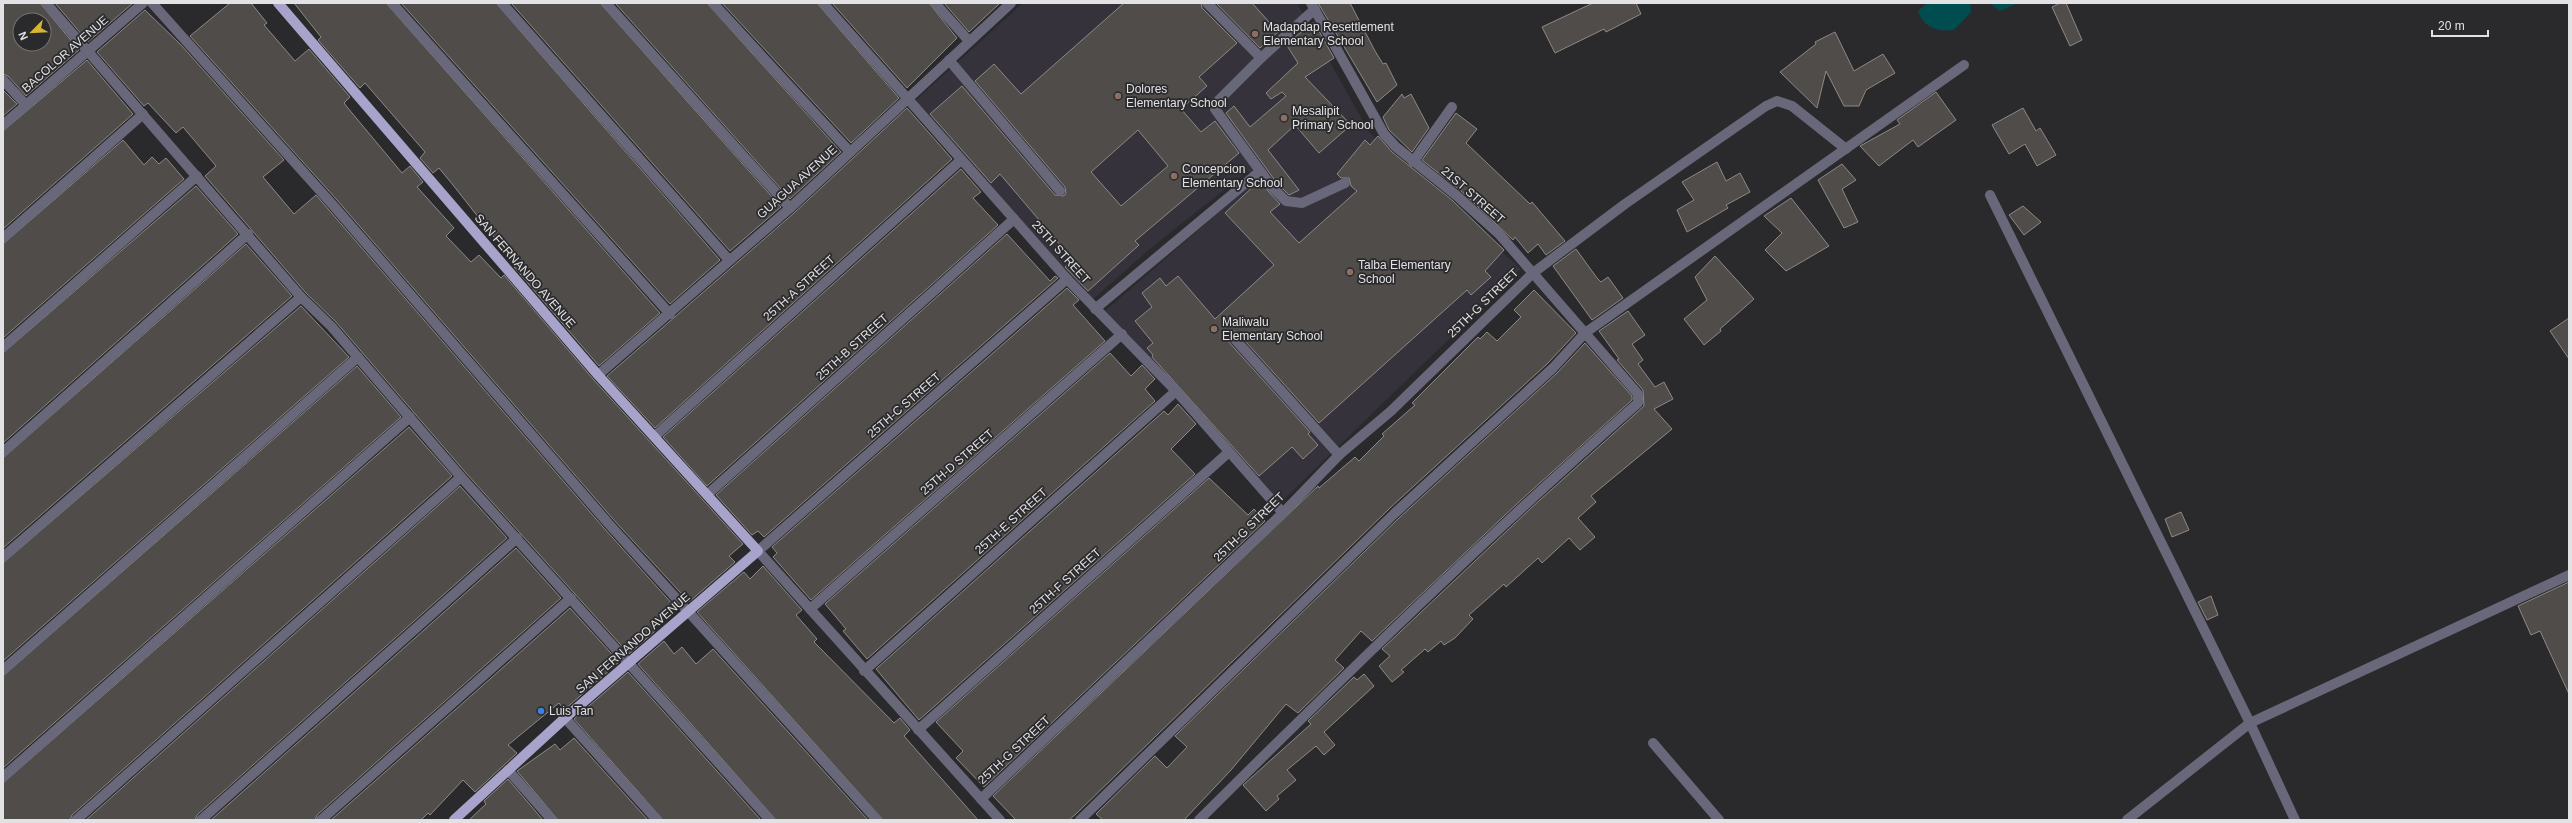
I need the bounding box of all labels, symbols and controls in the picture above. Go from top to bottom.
north arrow [12,12,52,52]
street label: BACOLOR AVENUE [19,12,111,96]
scale bar [2432,12,2488,38]
text: 20 m [2438,19,2465,33]
place label: Madapdap Resettlement Elementary School [1263,20,1394,48]
marker: Madapdap Resettlement Elementary School [1250,29,1260,39]
place label: Dolores Elementary School [1126,82,1227,110]
marker: Dolores Elementary School [1113,91,1123,101]
place label: Mesalipit Primary School [1292,104,1373,132]
marker: Mesalipit Primary School [1279,113,1289,123]
street label: GUAGUA AVENUE [754,143,840,221]
place label: Concepcion Elementary School [1182,162,1283,190]
street label: 21ST STREET [1439,164,1508,227]
marker: Concepcion Elementary School [1169,171,1179,181]
street label: SAN FERNANDO AVENUE [472,211,578,331]
street label: 25TH STREET [1029,218,1093,287]
street label: 25TH-A STREET [760,252,838,324]
place label: Talba Elementary School [1358,258,1451,286]
street label: 25TH-G STREET [1445,265,1522,340]
marker: Talba Elementary School [1345,267,1355,277]
street label: 25TH-B STREET [813,311,891,383]
place label: Maliwalu Elementary School [1222,315,1323,343]
marker: Maliwalu Elementary School [1209,324,1219,334]
street label: 25TH-C STREET [864,369,944,441]
street label: 25TH-D STREET [917,426,997,498]
street label: 25TH-E STREET [972,485,1050,557]
street label: 25TH-G STREET [1211,489,1288,564]
street label: 25TH-F STREET [1026,545,1104,617]
street label: SAN FERNANDO AVENUE [573,590,693,696]
place label: Luis Tan [549,704,593,718]
marker: Luis Tan [536,706,546,716]
street label: 25TH-G STREET [975,713,1053,787]

